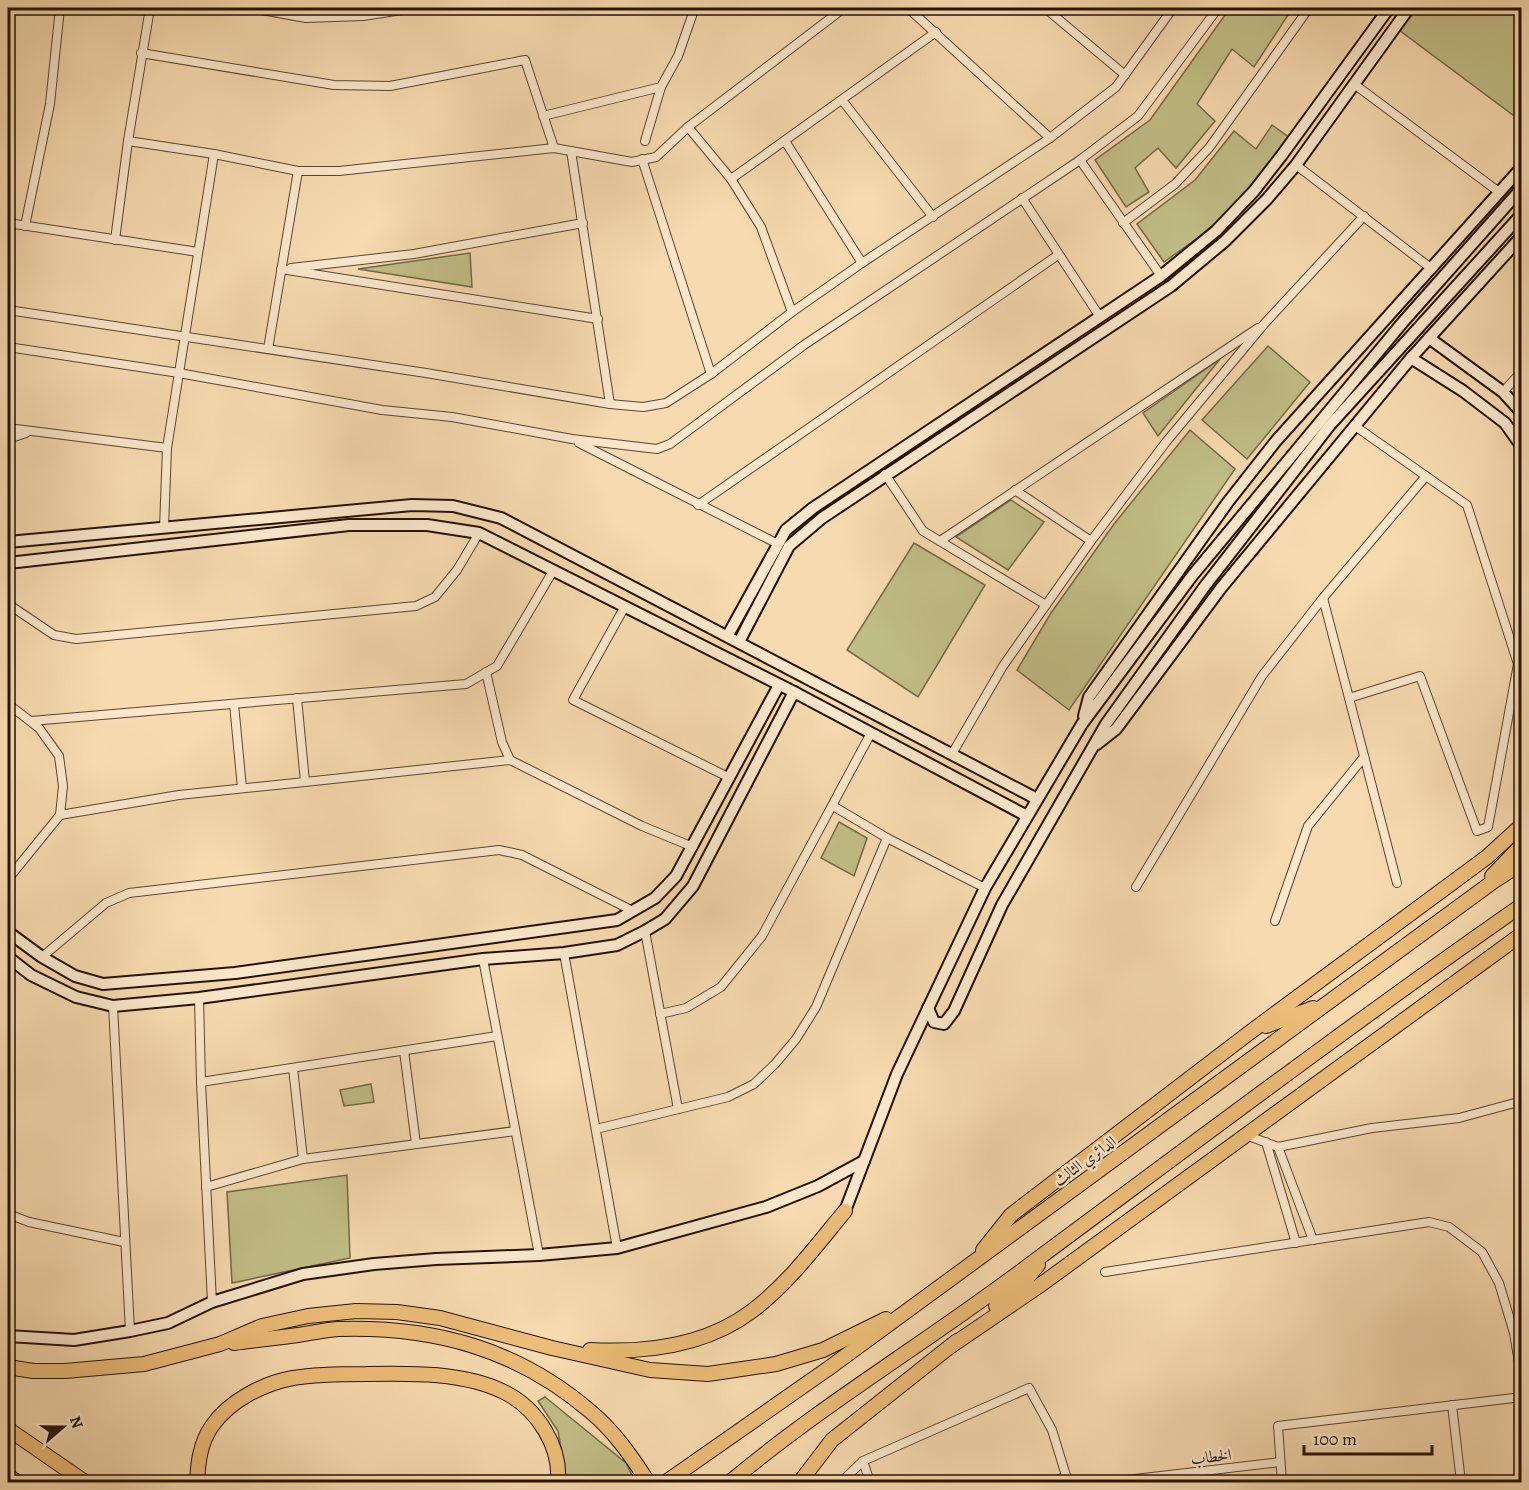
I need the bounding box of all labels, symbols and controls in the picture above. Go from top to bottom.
street label: الدائري الثالث [1049,1131,1121,1192]
north arrow [33,1397,93,1457]
text: N [64,1413,89,1432]
scale bar [1304,1418,1432,1456]
text: 100 m [1313,1427,1357,1451]
street label: الخطاب [1189,1444,1233,1470]

